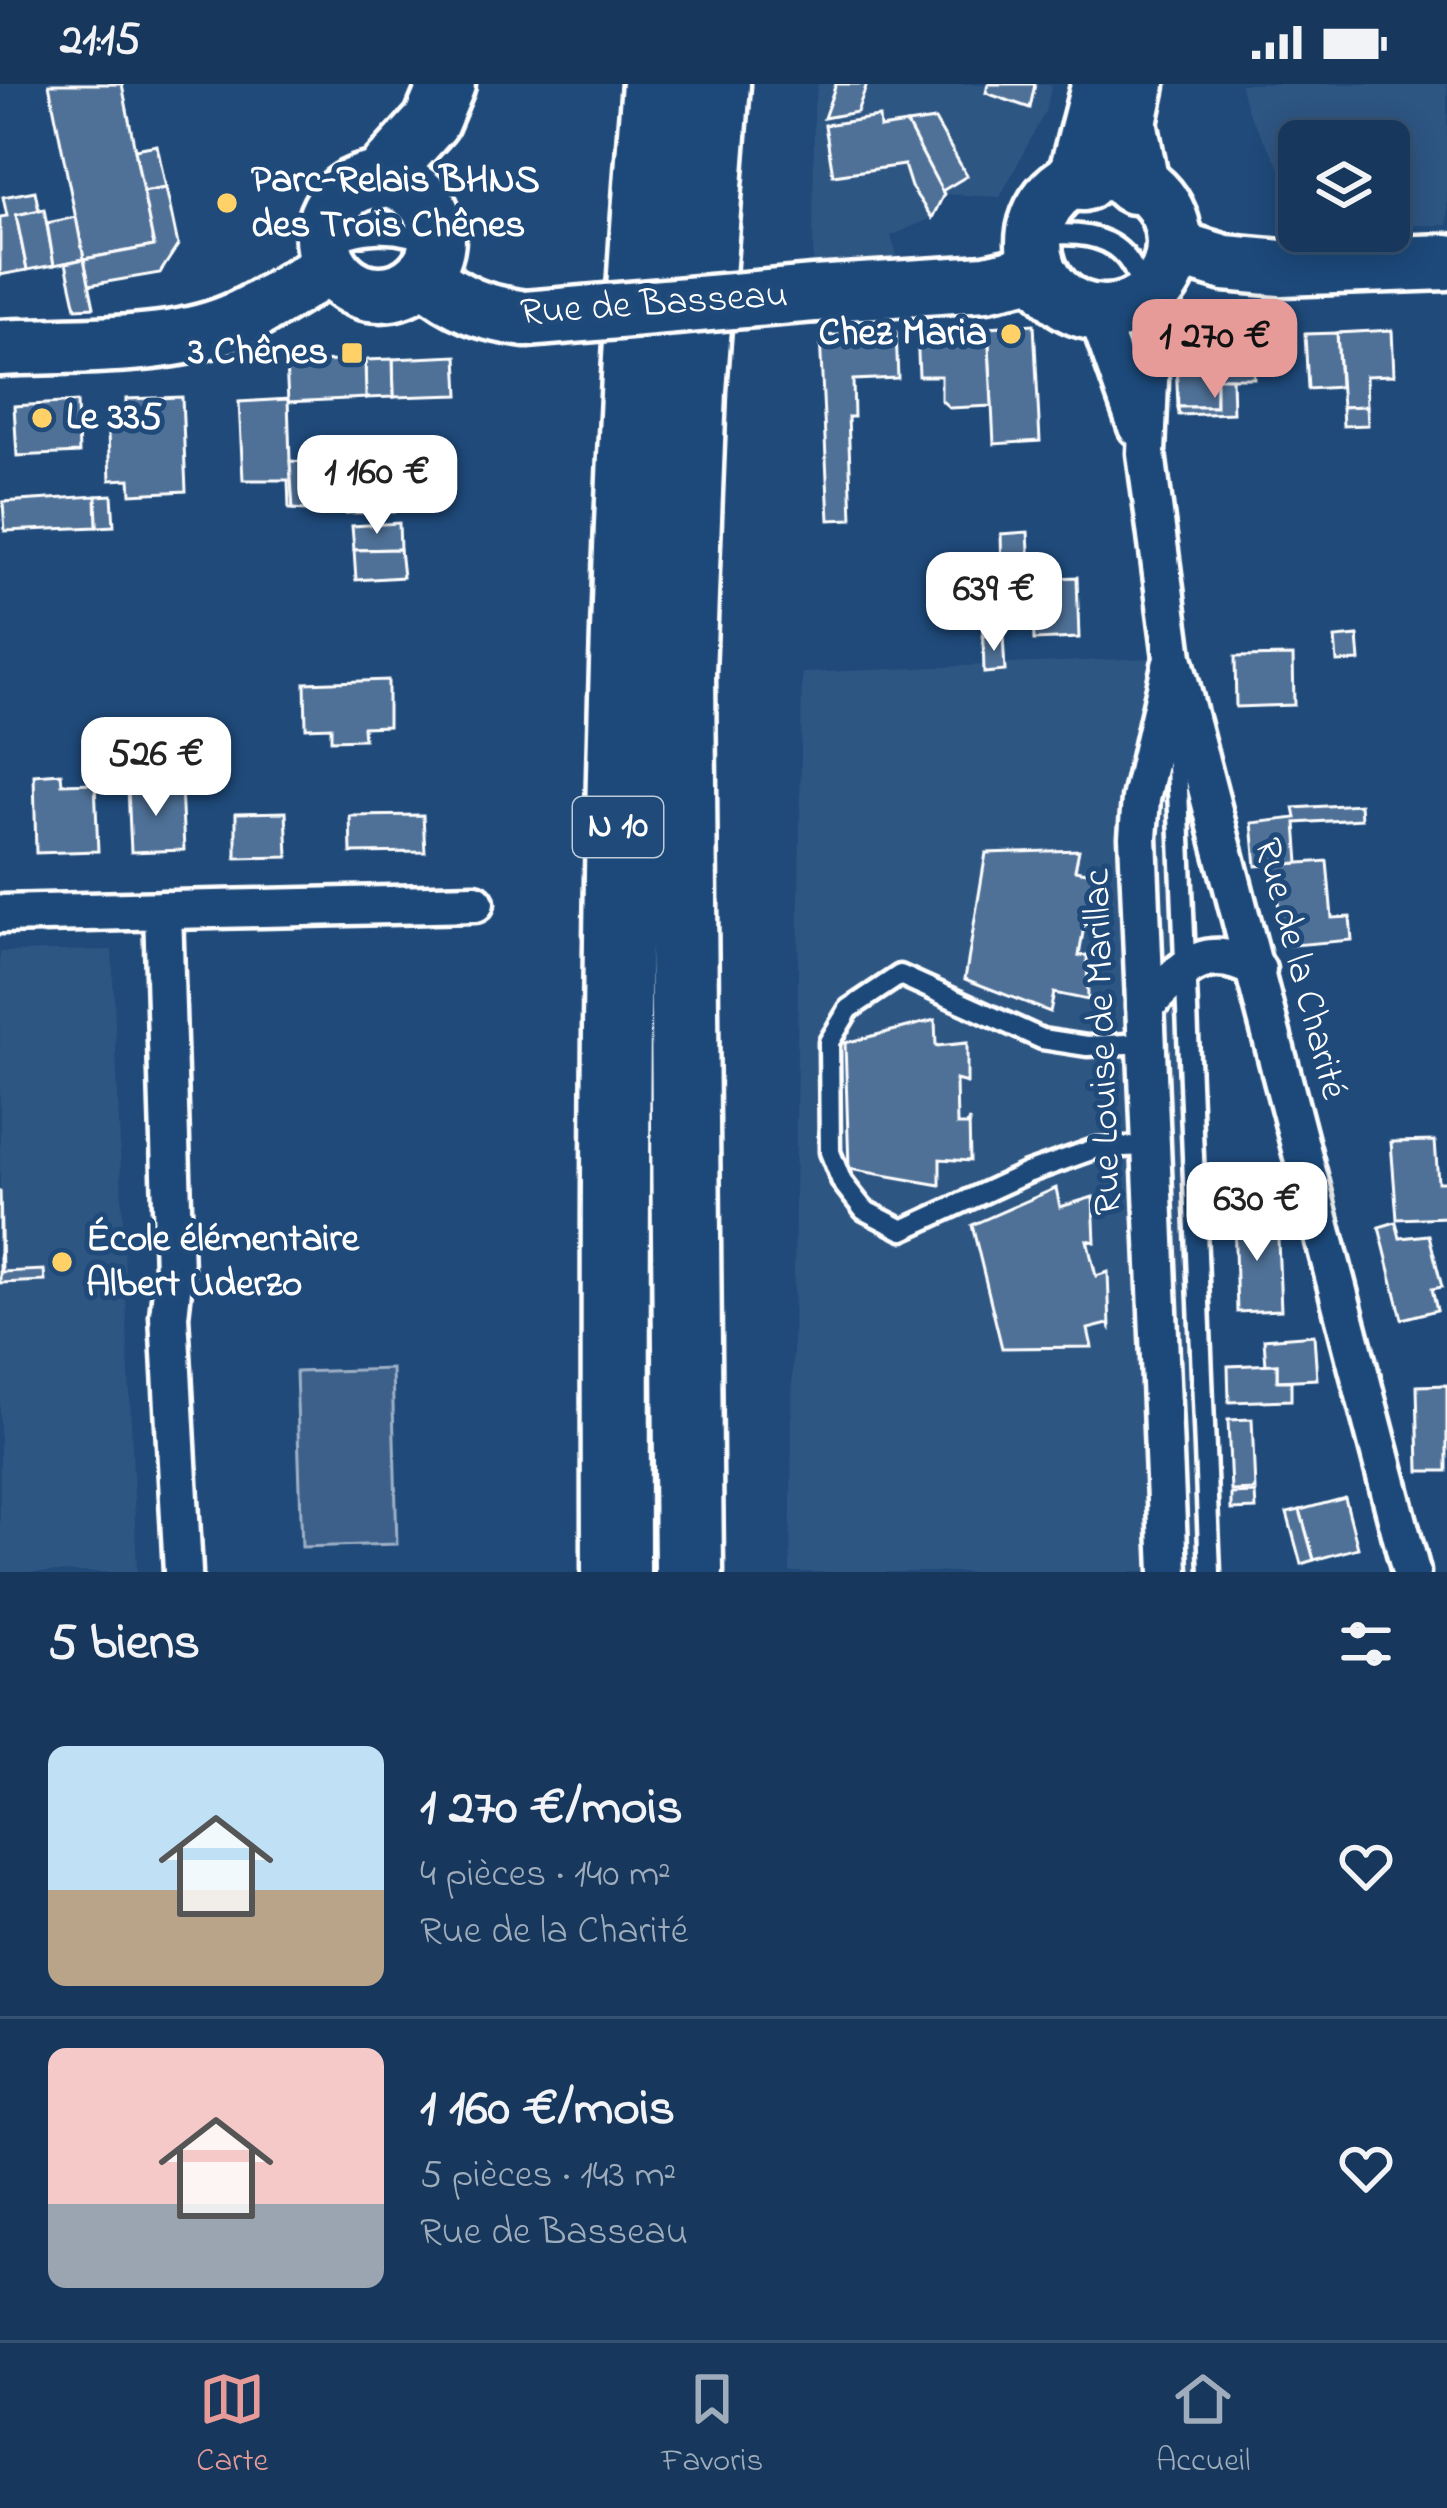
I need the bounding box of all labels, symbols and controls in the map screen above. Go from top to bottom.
text: 21:15 [60,9,141,75]
map controls [1278,120,1410,252]
button: layers [1278,120,1410,252]
place label: Parc-Relais BHNS des Trois Chênes [251,153,540,255]
marker: Parc-Relais BHNS des Trois Chênes [214,190,240,216]
street label: Rue de Basseau [518,267,790,343]
pin: 1 270 € [1104,299,1326,401]
place label: Chez Maria [819,306,987,363]
text: 1 270 € [1159,309,1271,366]
marker: Chez Maria [998,321,1024,347]
place label: 3 Chênes [187,325,328,382]
marker: 3 Chênes [339,340,365,366]
place label: Le 335 [66,390,162,447]
marker: Le 335 [29,405,55,431]
pin: 1 160 € [266,435,488,537]
text: 1 160 € [324,445,430,502]
pin: 639 € [910,552,1078,654]
text: 639 € [953,562,1035,619]
pin: 526 € [72,717,240,819]
text: 526 € [108,727,204,784]
road number: N 10 [573,797,663,857]
street label: Rue de la Charité [1237,832,1361,1106]
street label: Rue Louise de Marillac [1069,867,1139,1216]
pin: 630 € [1173,1162,1341,1264]
text: 630 € [1213,1172,1301,1229]
place label: École élémentaire Albert Uderzo [86,1212,361,1314]
marker: École élémentaire Albert Uderzo [49,1249,75,1275]
text: 5 biens [48,1607,200,1682]
icon: filters [1333,1611,1399,1677]
text: 1 270 €/mois [420,1772,683,1847]
icon: home [144,1794,288,1938]
icon: heart [1333,1833,1399,1899]
text: 4 pièces · 140 m² [420,1847,671,1904]
text: Rue de la Charité [420,1904,688,1961]
text: 1 160 €/mois [420,2073,675,2148]
icon: home [144,2096,288,2240]
icon: heart [1333,2135,1399,2201]
text: 5 pièces · 143 m² [420,2148,676,2205]
text: Rue de Basseau [420,2205,688,2262]
tab: Carte [196,2366,268,2486]
tab: Favoris [661,2366,763,2486]
tab: Accueil [1156,2366,1251,2486]

